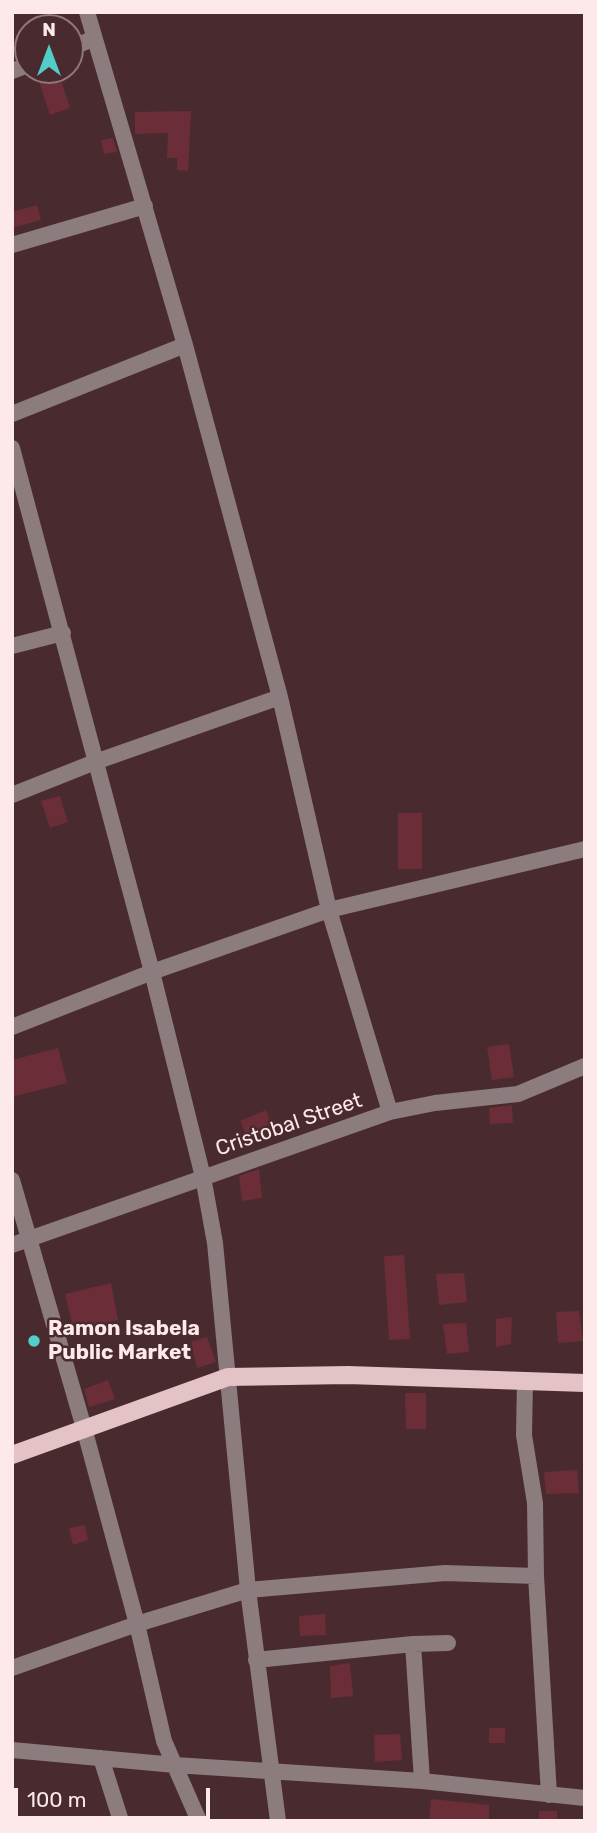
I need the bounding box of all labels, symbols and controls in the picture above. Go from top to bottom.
north arrow [14,14,84,84]
text: N [42,18,56,41]
street label: Cristobal Street [213,1088,365,1162]
place label: Ramon Isabela Public Market [48,1316,200,1366]
marker: Ramon Isabela Public Market [26,1333,42,1349]
scale bar [18,1773,214,1817]
text: 100 m [27,1787,86,1812]

